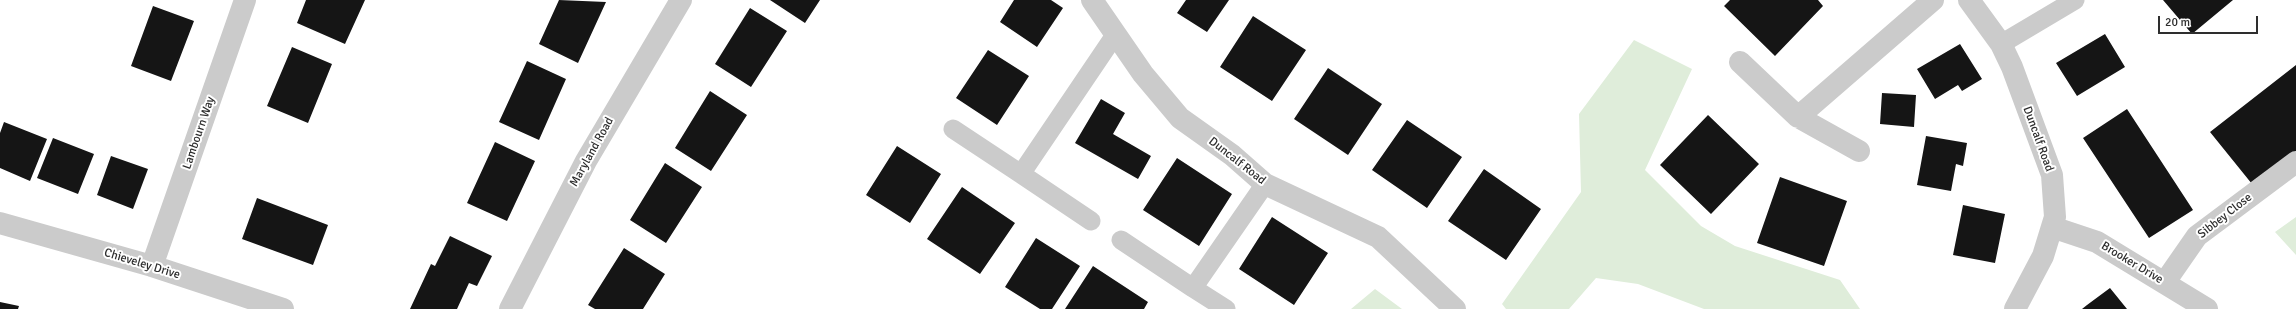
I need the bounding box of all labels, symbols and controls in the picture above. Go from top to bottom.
scale bar [2160,8,2260,34]
text: 20 m [2165,15,2190,30]
street label: Lambourn Way [180,95,218,171]
street label: Duncalf Road [2020,104,2056,174]
street label: Maryland Road [567,115,617,189]
street label: Duncalf Road [1206,134,1268,188]
street label: Sibbey Close [2195,190,2255,242]
street label: Brooker Drive [2099,239,2165,287]
street label: Chieveley Drive [102,246,182,282]

